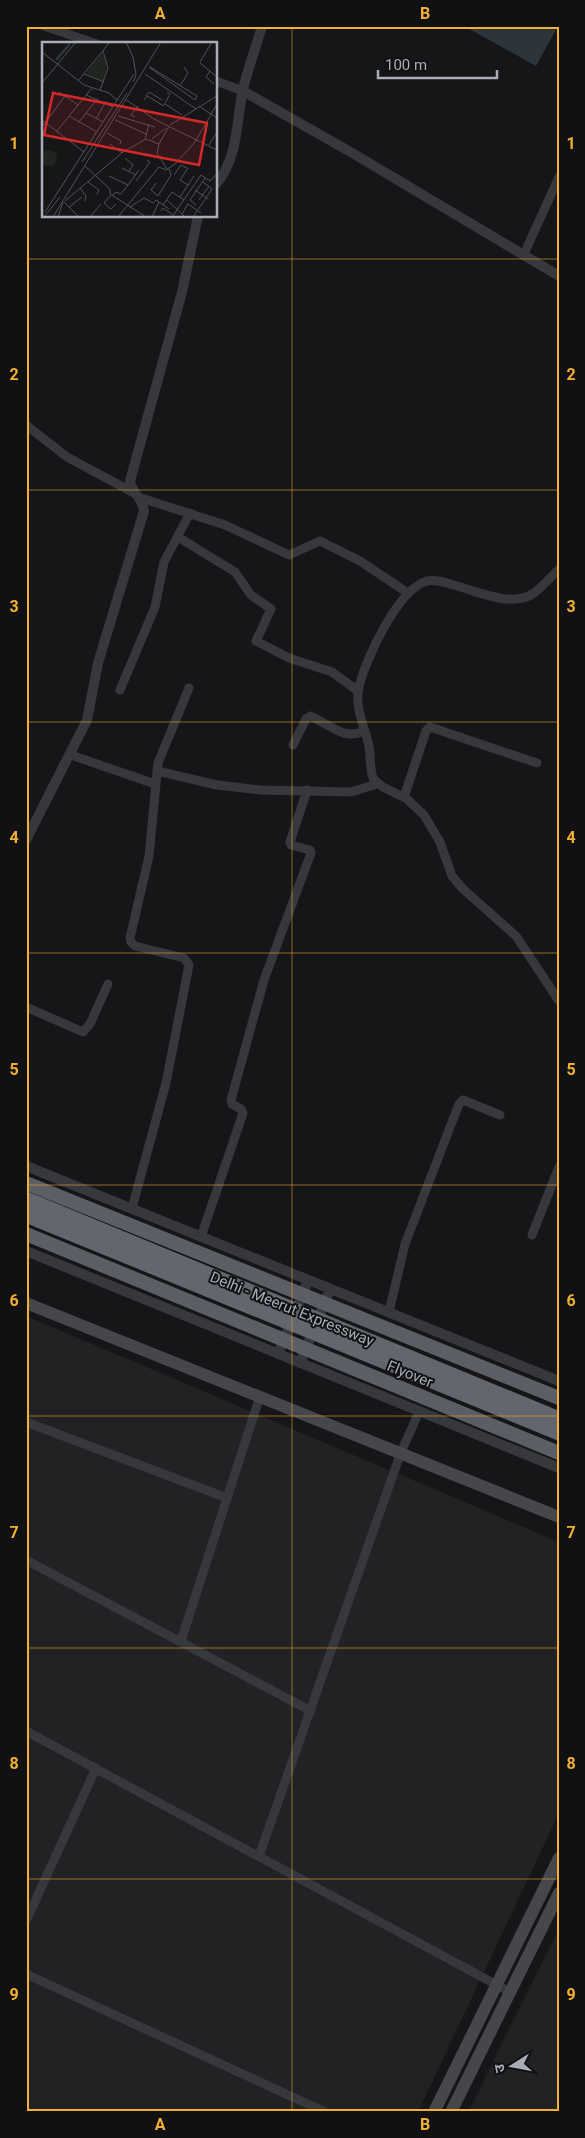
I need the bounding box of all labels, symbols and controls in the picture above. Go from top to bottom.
text: A [155,4,166,23]
text: B [420,4,430,23]
inset map [42,42,218,218]
scale bar [378,48,496,80]
text: 100 m [385,56,427,74]
text: 1 [9,134,19,153]
text: 1 [566,134,576,153]
text: 2 [9,365,19,384]
text: 2 [566,365,576,384]
text: 3 [9,597,19,616]
text: 3 [566,597,576,616]
text: 4 [9,828,19,847]
text: 4 [566,828,576,847]
text: 5 [9,1060,19,1079]
text: 5 [566,1060,576,1079]
street label: Delhi - Meerut Expressway [207,1268,377,1350]
text: 6 [9,1291,19,1310]
text: 6 [566,1291,576,1310]
street label: Flyover [385,1357,435,1391]
text: 7 [9,1523,19,1542]
text: 7 [566,1523,576,1542]
text: 8 [9,1754,19,1773]
text: 8 [566,1754,576,1773]
text: 9 [9,1985,19,2004]
text: 9 [566,1985,576,2004]
north arrow [488,2040,538,2090]
text: उ [490,2062,508,2074]
text: A [155,2115,166,2134]
text: B [420,2115,430,2134]

